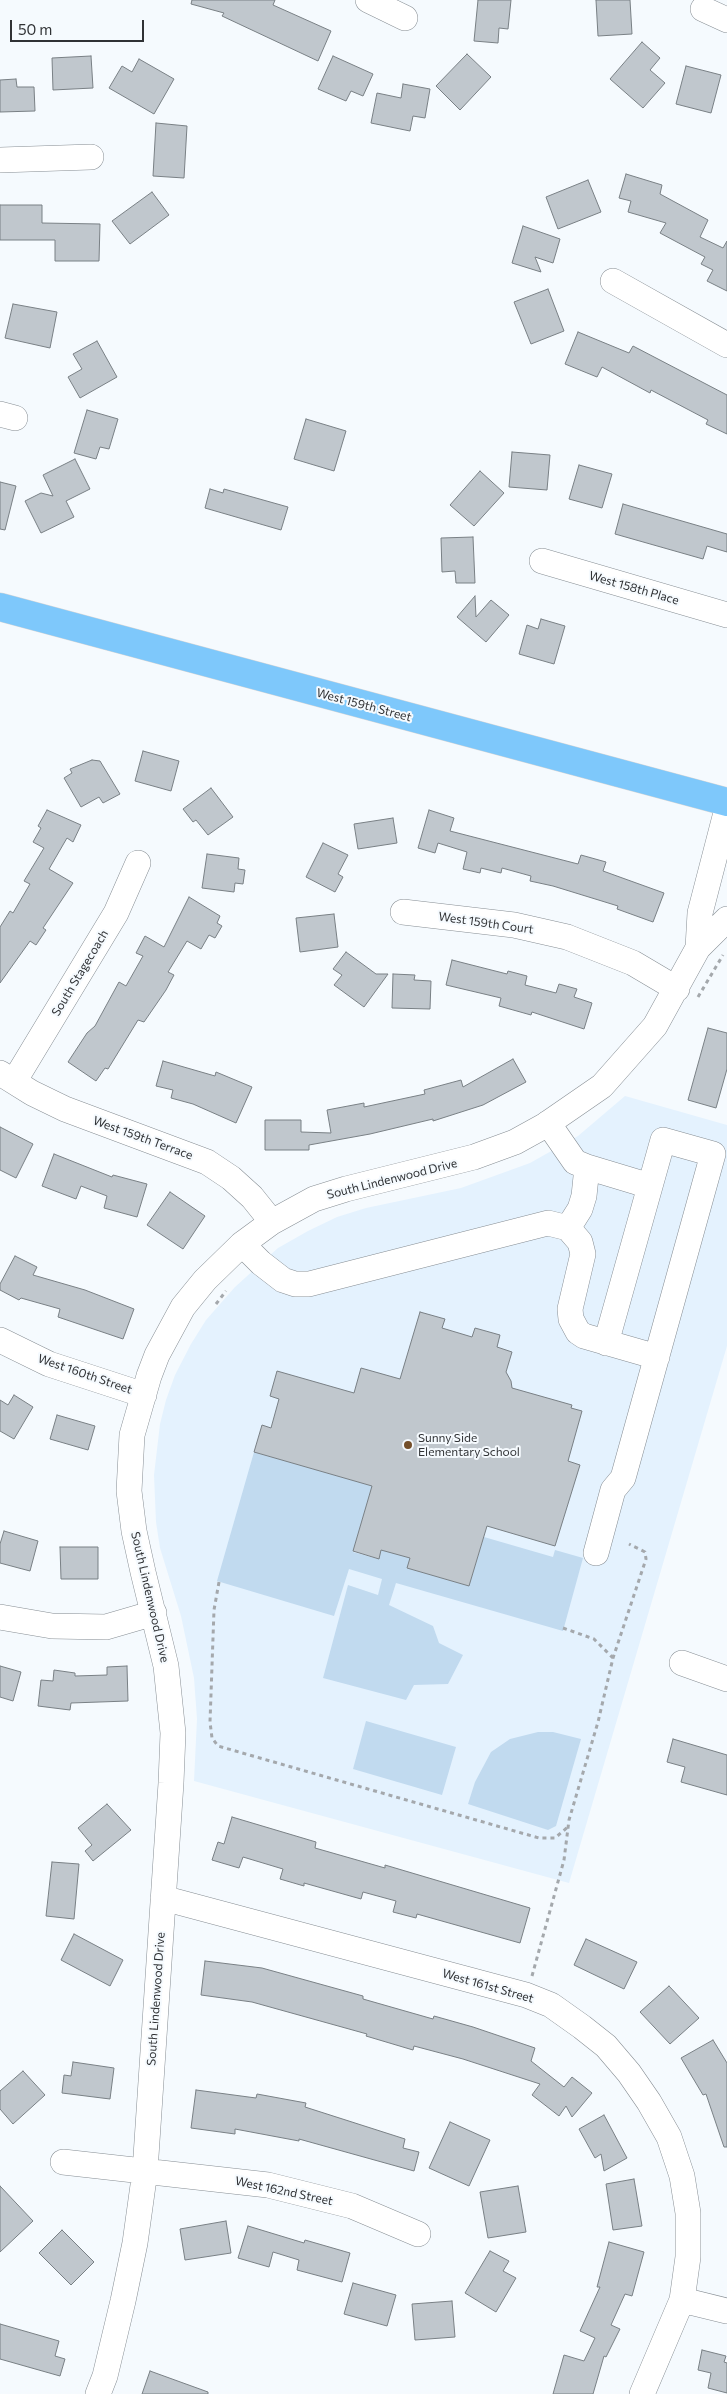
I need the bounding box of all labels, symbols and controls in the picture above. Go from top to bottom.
scale bar [12,10,146,42]
text: 50 m [18,20,52,38]
street label: West 158th Place [587,568,681,608]
street label: West 159th Street [315,685,413,725]
street label: West 159th Court [438,909,534,937]
street label: South Stagecoach [49,927,111,1019]
street label: West 159th Terrace [91,1113,195,1163]
street label: South Lindenwood Drive [325,1156,459,1202]
street label: West 160th Street [36,1351,134,1397]
place label: Sunny Side Elementary School [418,1431,520,1459]
marker: Sunny Side Elementary School [402,1439,414,1451]
street label: South Lindenwood Drive [128,1530,172,1664]
street label: South Lindenwood Drive [144,1932,168,2066]
street label: West 161st Street [441,1966,535,2006]
street label: West 162nd Street [234,2174,334,2208]

